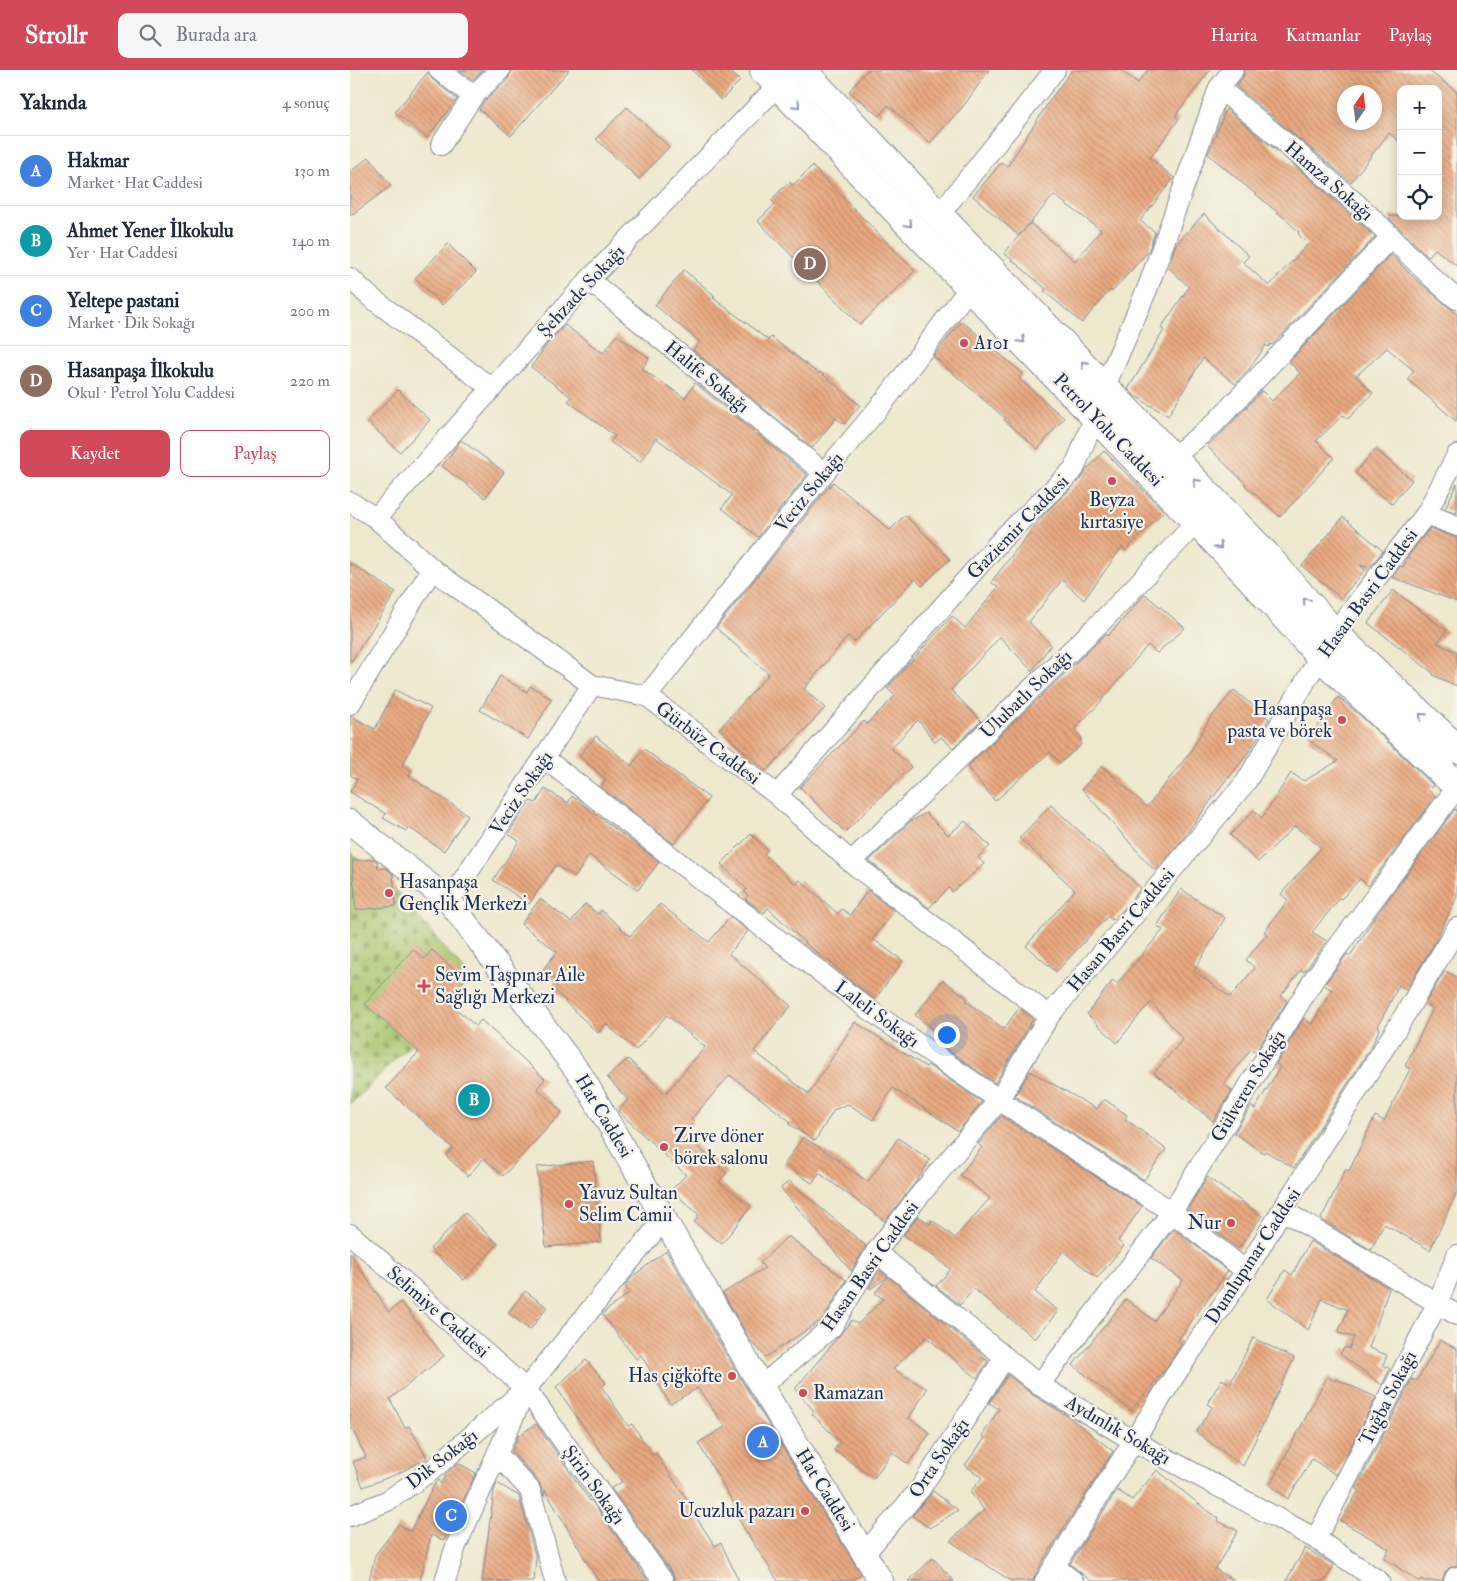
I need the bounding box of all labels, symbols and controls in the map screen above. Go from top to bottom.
search box [118,13,468,58]
text: Strollr [25,20,88,51]
icon: search [136,21,164,49]
text: Burada ara [176,23,257,47]
text: Harita [1211,24,1257,47]
text: Katmanlar [1285,24,1361,47]
text: Paylaş [1389,24,1432,47]
north arrow [1337,85,1382,130]
map controls [1397,85,1442,220]
button: + [1397,85,1442,130]
text: Yakında [20,89,87,116]
text: 4 sonuç [282,93,330,113]
one-way arrow [791,100,800,109]
button: − [1397,130,1442,175]
street label: Hamza Sokağı [1280,136,1378,226]
text: Hakmar [67,149,129,173]
text: A [31,161,41,181]
text: 130 m [294,161,330,181]
text: Market · Hat Caddesi [67,173,203,193]
button: locate [1397,175,1442,220]
one-way arrow [903,218,912,227]
text: Ahmet Yener İlkokulu [67,219,234,243]
text: B [31,231,41,251]
text: 140 m [292,231,330,251]
street label: Şehzade Sokağı [532,240,630,342]
text: Yer · Hat Caddesi [67,243,178,263]
pin: D [794,245,826,283]
text: Yeltepe pastani [67,289,179,313]
text: C [30,301,42,321]
text: 200 m [290,301,330,321]
text: Market · Dik Sokağı [67,313,195,333]
place label: A101 [973,331,1009,355]
one-way arrow [1016,335,1025,344]
street label: Halife Sokağı [660,336,754,418]
marker: A101 [958,337,970,349]
text: Hasanpaşa İlkokulu [67,359,214,383]
one-way arrow [1081,361,1090,370]
street label: Petrol Yolu Caddesi [1048,368,1168,492]
text: D [29,371,43,391]
text: 220 m [290,371,330,391]
text: Okul · Petrol Yolu Caddesi [67,383,235,403]
button: Kaydet [20,430,170,477]
button: Paylaş [180,430,330,477]
street label: Veciz Sokağı [769,447,849,537]
street label: Gaziemir Caddesi [962,469,1074,585]
marker: Beyza kırtasiye [1106,475,1118,487]
one-way arrow [1193,478,1202,487]
place label: Beyza kırtasiye [1081,488,1144,534]
street label: Hasan Basri Caddesi [1313,524,1423,662]
one-way arrow [1213,540,1222,549]
one-way arrow [1304,598,1312,607]
street label: Ulubatlı Sokağı [975,644,1077,744]
street label: Gürbüz Caddesi [651,696,765,790]
place label: Hasanpaşa pasta ve börek [1227,697,1332,744]
one-way arrow [1418,713,1427,722]
marker: Hasanpaşa pasta ve börek [1336,714,1348,726]
street label: Veciz Sokağı [484,746,558,840]
street label: Hasan Basri Caddesi [1062,863,1180,997]
place label: Hasanpaşa Gençlik Merkezi [399,870,527,916]
marker: Hasanpaşa Gençlik Merkezi [383,887,395,899]
place label: Sevim Taşpınar Aile Sağlığı Merkezi [435,963,585,1009]
street label: Laleli Sokağı [830,975,924,1053]
marker: Sevim Taşpınar Aile Sağlığı Merkezi [417,979,431,993]
your location [934,1022,960,1048]
street label: Gülveren Sokağı [1205,1026,1291,1146]
street label: Hat Caddesi [570,1070,638,1162]
pin: B [458,1081,490,1119]
place label: Zirve döner börek salonu [674,1124,768,1170]
marker: Zirve döner börek salonu [658,1141,670,1153]
place label: Yavuz Sultan Selim Camii [579,1181,678,1227]
street label: Dumlupınar Caddesi [1200,1183,1307,1329]
street label: Hasan Basri Caddesi [816,1196,924,1336]
marker: Yavuz Sultan Selim Camii [563,1198,575,1210]
place label: Nur [1188,1211,1221,1235]
marker: Nur [1225,1217,1237,1229]
street label: Selimiye Caddesi [382,1261,494,1363]
street label: Tuğba Sokağı [1354,1347,1422,1449]
place label: Has çiğköfte [628,1364,722,1388]
marker: Has çiğköfte [726,1370,738,1382]
place label: Ramazan [813,1381,884,1405]
marker: Ramazan [797,1387,809,1399]
street label: Aydınlık Sokağı [1060,1390,1175,1470]
street label: Orta Sokağı [904,1413,974,1503]
pin: A [747,1423,779,1461]
street label: Dik Sokağı [401,1424,483,1494]
street label: Şirin Sokağı [557,1441,631,1529]
street label: Hat Caddesi [790,1444,860,1536]
pin: C [435,1497,467,1535]
place label: Ucuzluk pazarı [679,1499,795,1524]
marker: Ucuzluk pazarı [799,1505,811,1517]

